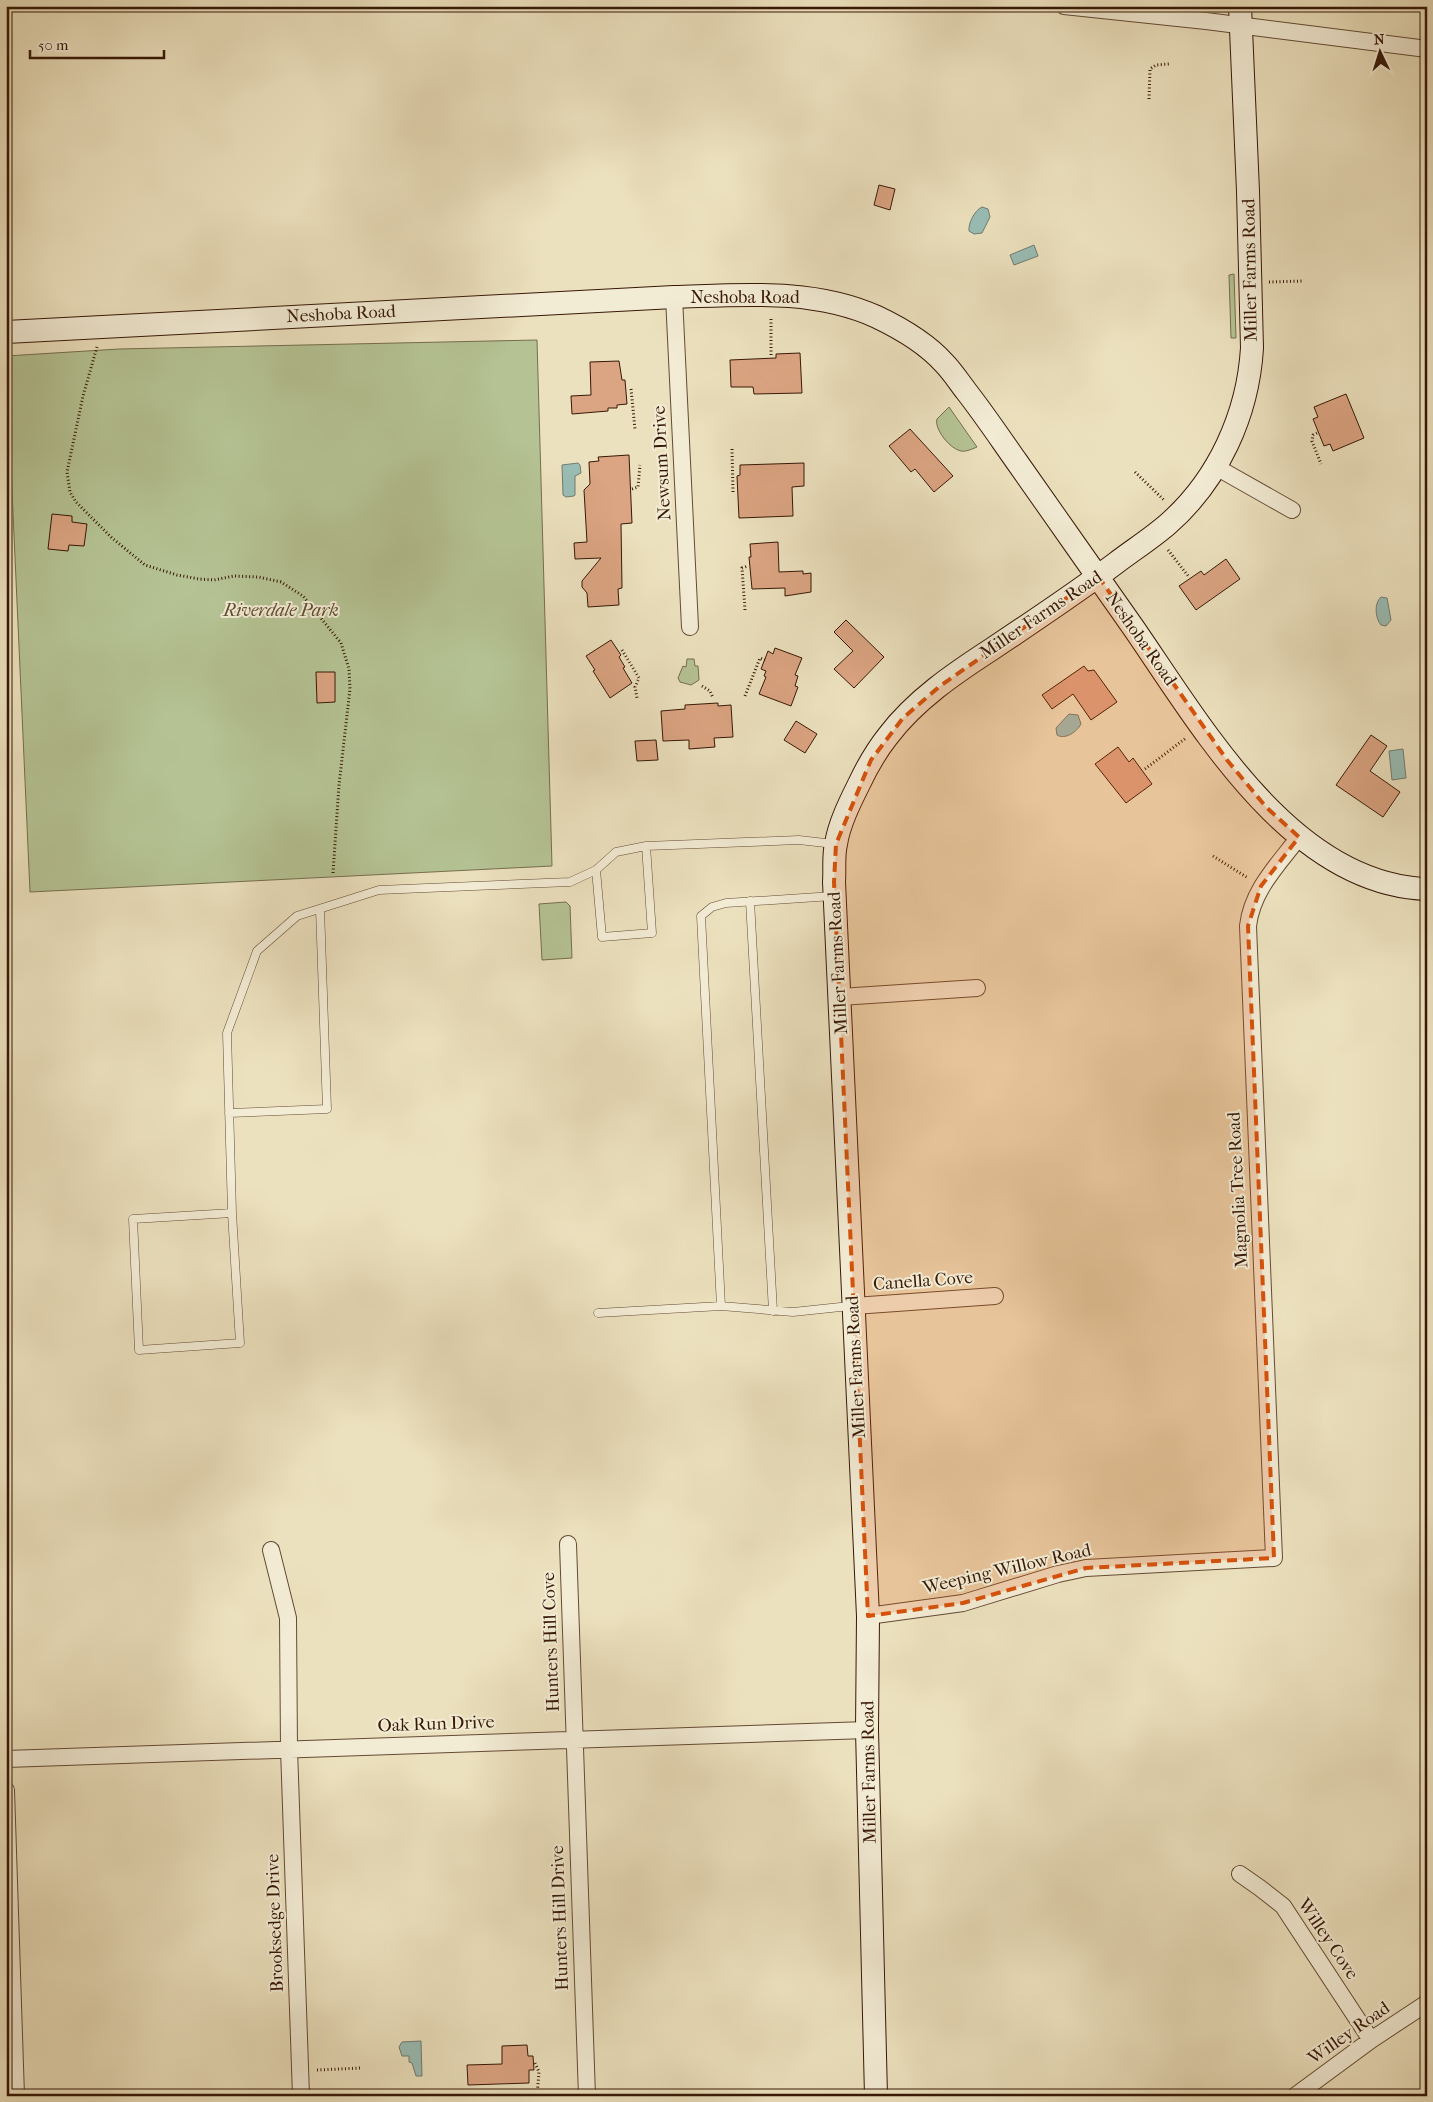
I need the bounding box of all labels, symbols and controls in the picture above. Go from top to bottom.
scale bar [30,28,164,60]
north arrow [1356,28,1406,78]
text: N [1373,31,1385,48]
text: 50 m [38,36,69,54]
street label: Miller Farms Road [1238,198,1262,342]
street label: Neshoba Road [690,287,800,308]
street label: Neshoba Road [286,301,396,327]
street label: Newsum Drive [648,405,675,521]
street label: Miller Farms Road [976,566,1106,664]
street label: Neshoba Road [1101,588,1181,690]
park label: Riverdale Park [222,600,339,621]
street label: Miller Farms Road [824,891,852,1035]
street label: Magnolia Tree Road [1223,1111,1253,1269]
street label: Canella Cove [872,1267,974,1295]
street label: Miller Farms Road [842,1295,870,1439]
street label: Weeping Willow Road [920,1539,1093,1599]
street label: Hunters Hill Cove [538,1572,564,1712]
street label: Miller Farms Road [857,1700,881,1844]
street label: Oak Run Drive [377,1711,495,1737]
street label: Hunters Hill Drive [547,1845,573,1991]
street label: Brooksedge Drive [262,1853,288,1992]
street label: Willey Cove [1293,1894,1363,1984]
street label: Willey Road [1303,1997,1394,2069]

